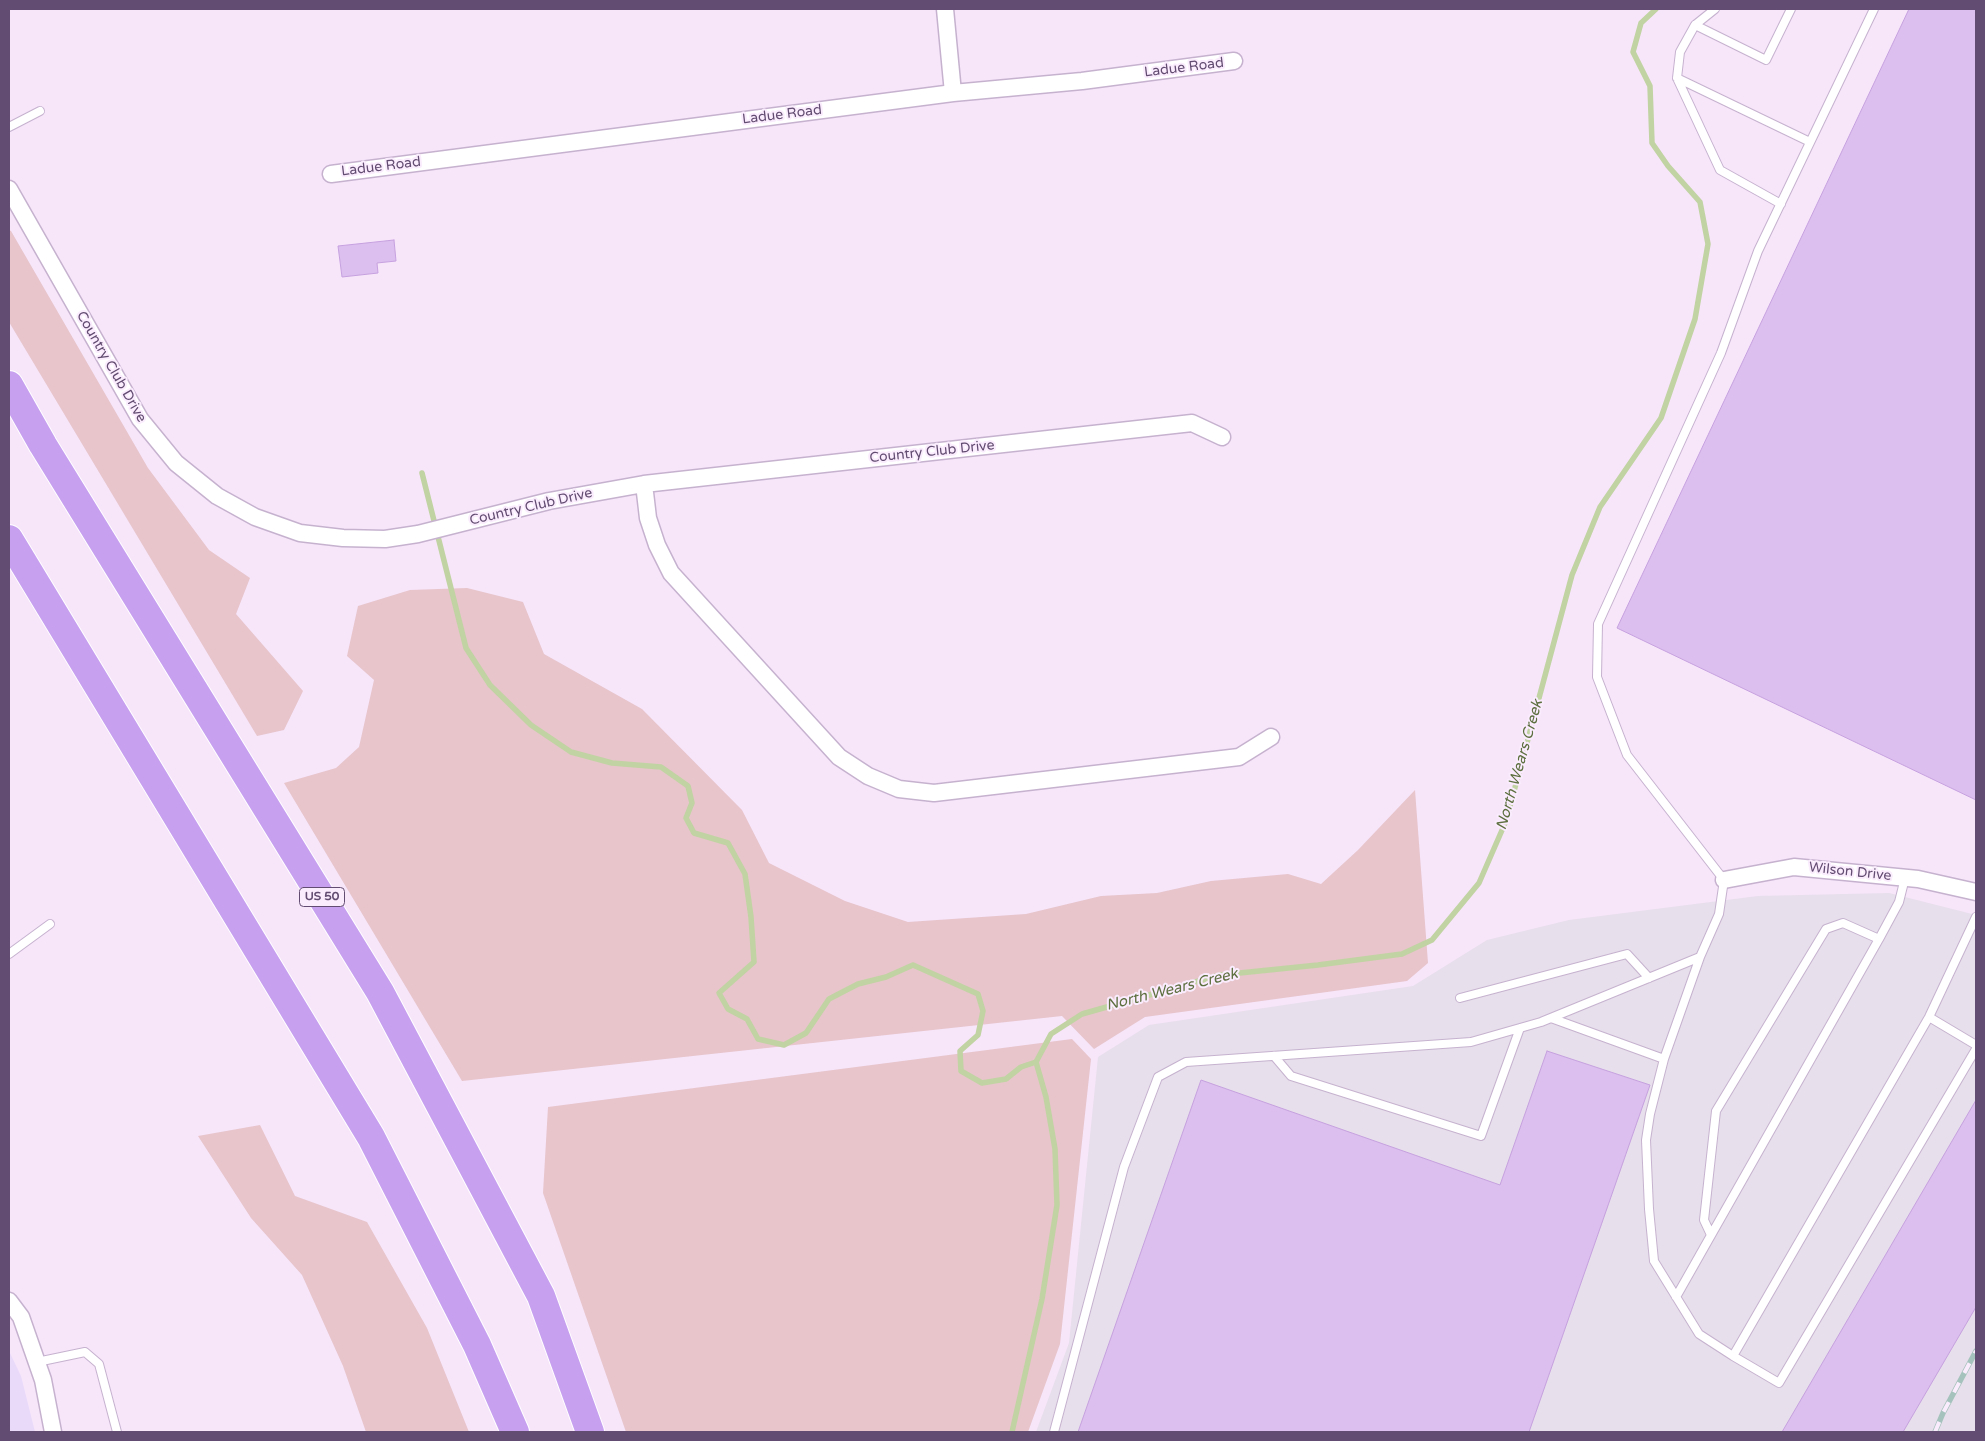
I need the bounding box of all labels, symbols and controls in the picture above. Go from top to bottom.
street label: Ladue Road [1143,55,1225,81]
street label: Ladue Road [741,102,823,128]
street label: Ladue Road [340,154,422,180]
street label: Country Club Drive [72,308,150,426]
street label: Country Club Drive [869,437,995,467]
street label: Country Club Drive [468,485,594,529]
water label: North Wears Creek [1493,698,1547,832]
street label: Wilson Drive [1808,859,1892,885]
road number: US 50 [300,888,344,906]
water label: North Wears Creek [1104,965,1240,1015]

